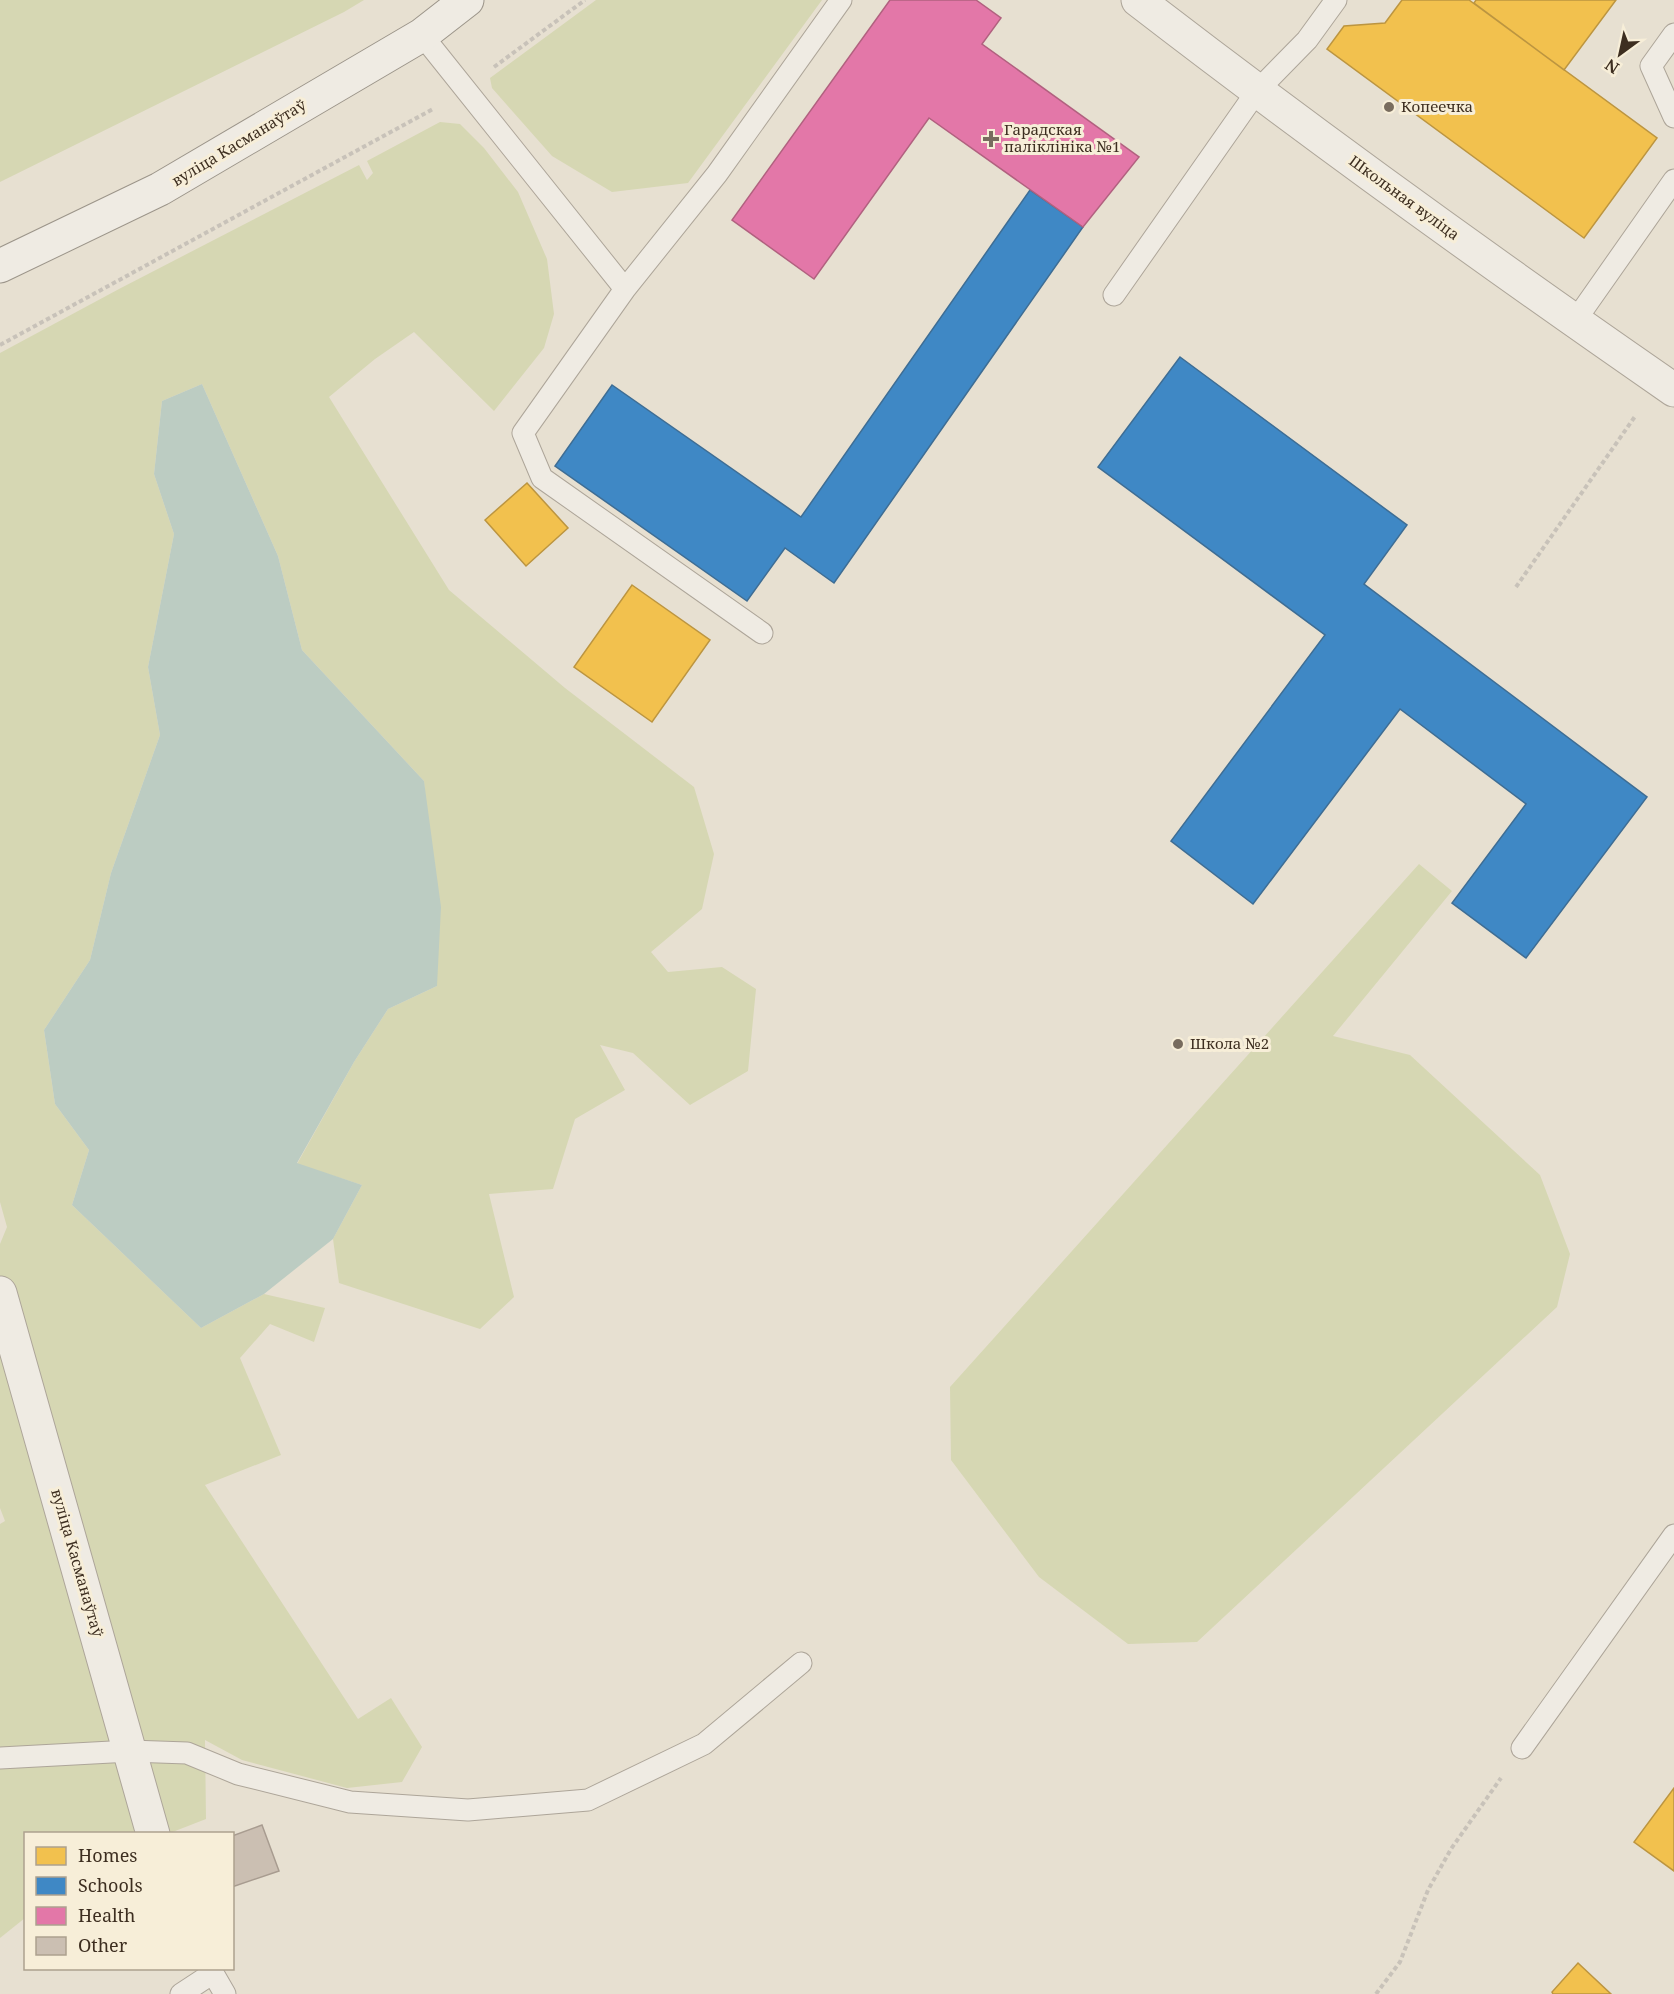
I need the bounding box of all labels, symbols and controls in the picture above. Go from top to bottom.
north arrow [1590,24,1650,84]
text: N [1600,54,1623,79]
street label: вуліца Касманаўтаў [168,94,310,190]
place label: Копеечка [1401,96,1473,116]
marker: Копеечка [1382,100,1396,114]
place label: Гарадская паліклініка №1 [1004,119,1120,156]
marker: Гарадская паліклініка №1 [982,130,1000,148]
street label: Школьная вуліца [1345,150,1464,244]
place label: Школа №2 [1190,1033,1269,1053]
marker: Школа №2 [1171,1037,1185,1051]
street label: вуліца Касманаўтаў [47,1486,109,1640]
legend [24,1832,234,1970]
text: Homes [78,1843,137,1867]
text: Schools [78,1873,143,1897]
text: Health [78,1903,135,1927]
text: Other [78,1933,128,1957]

